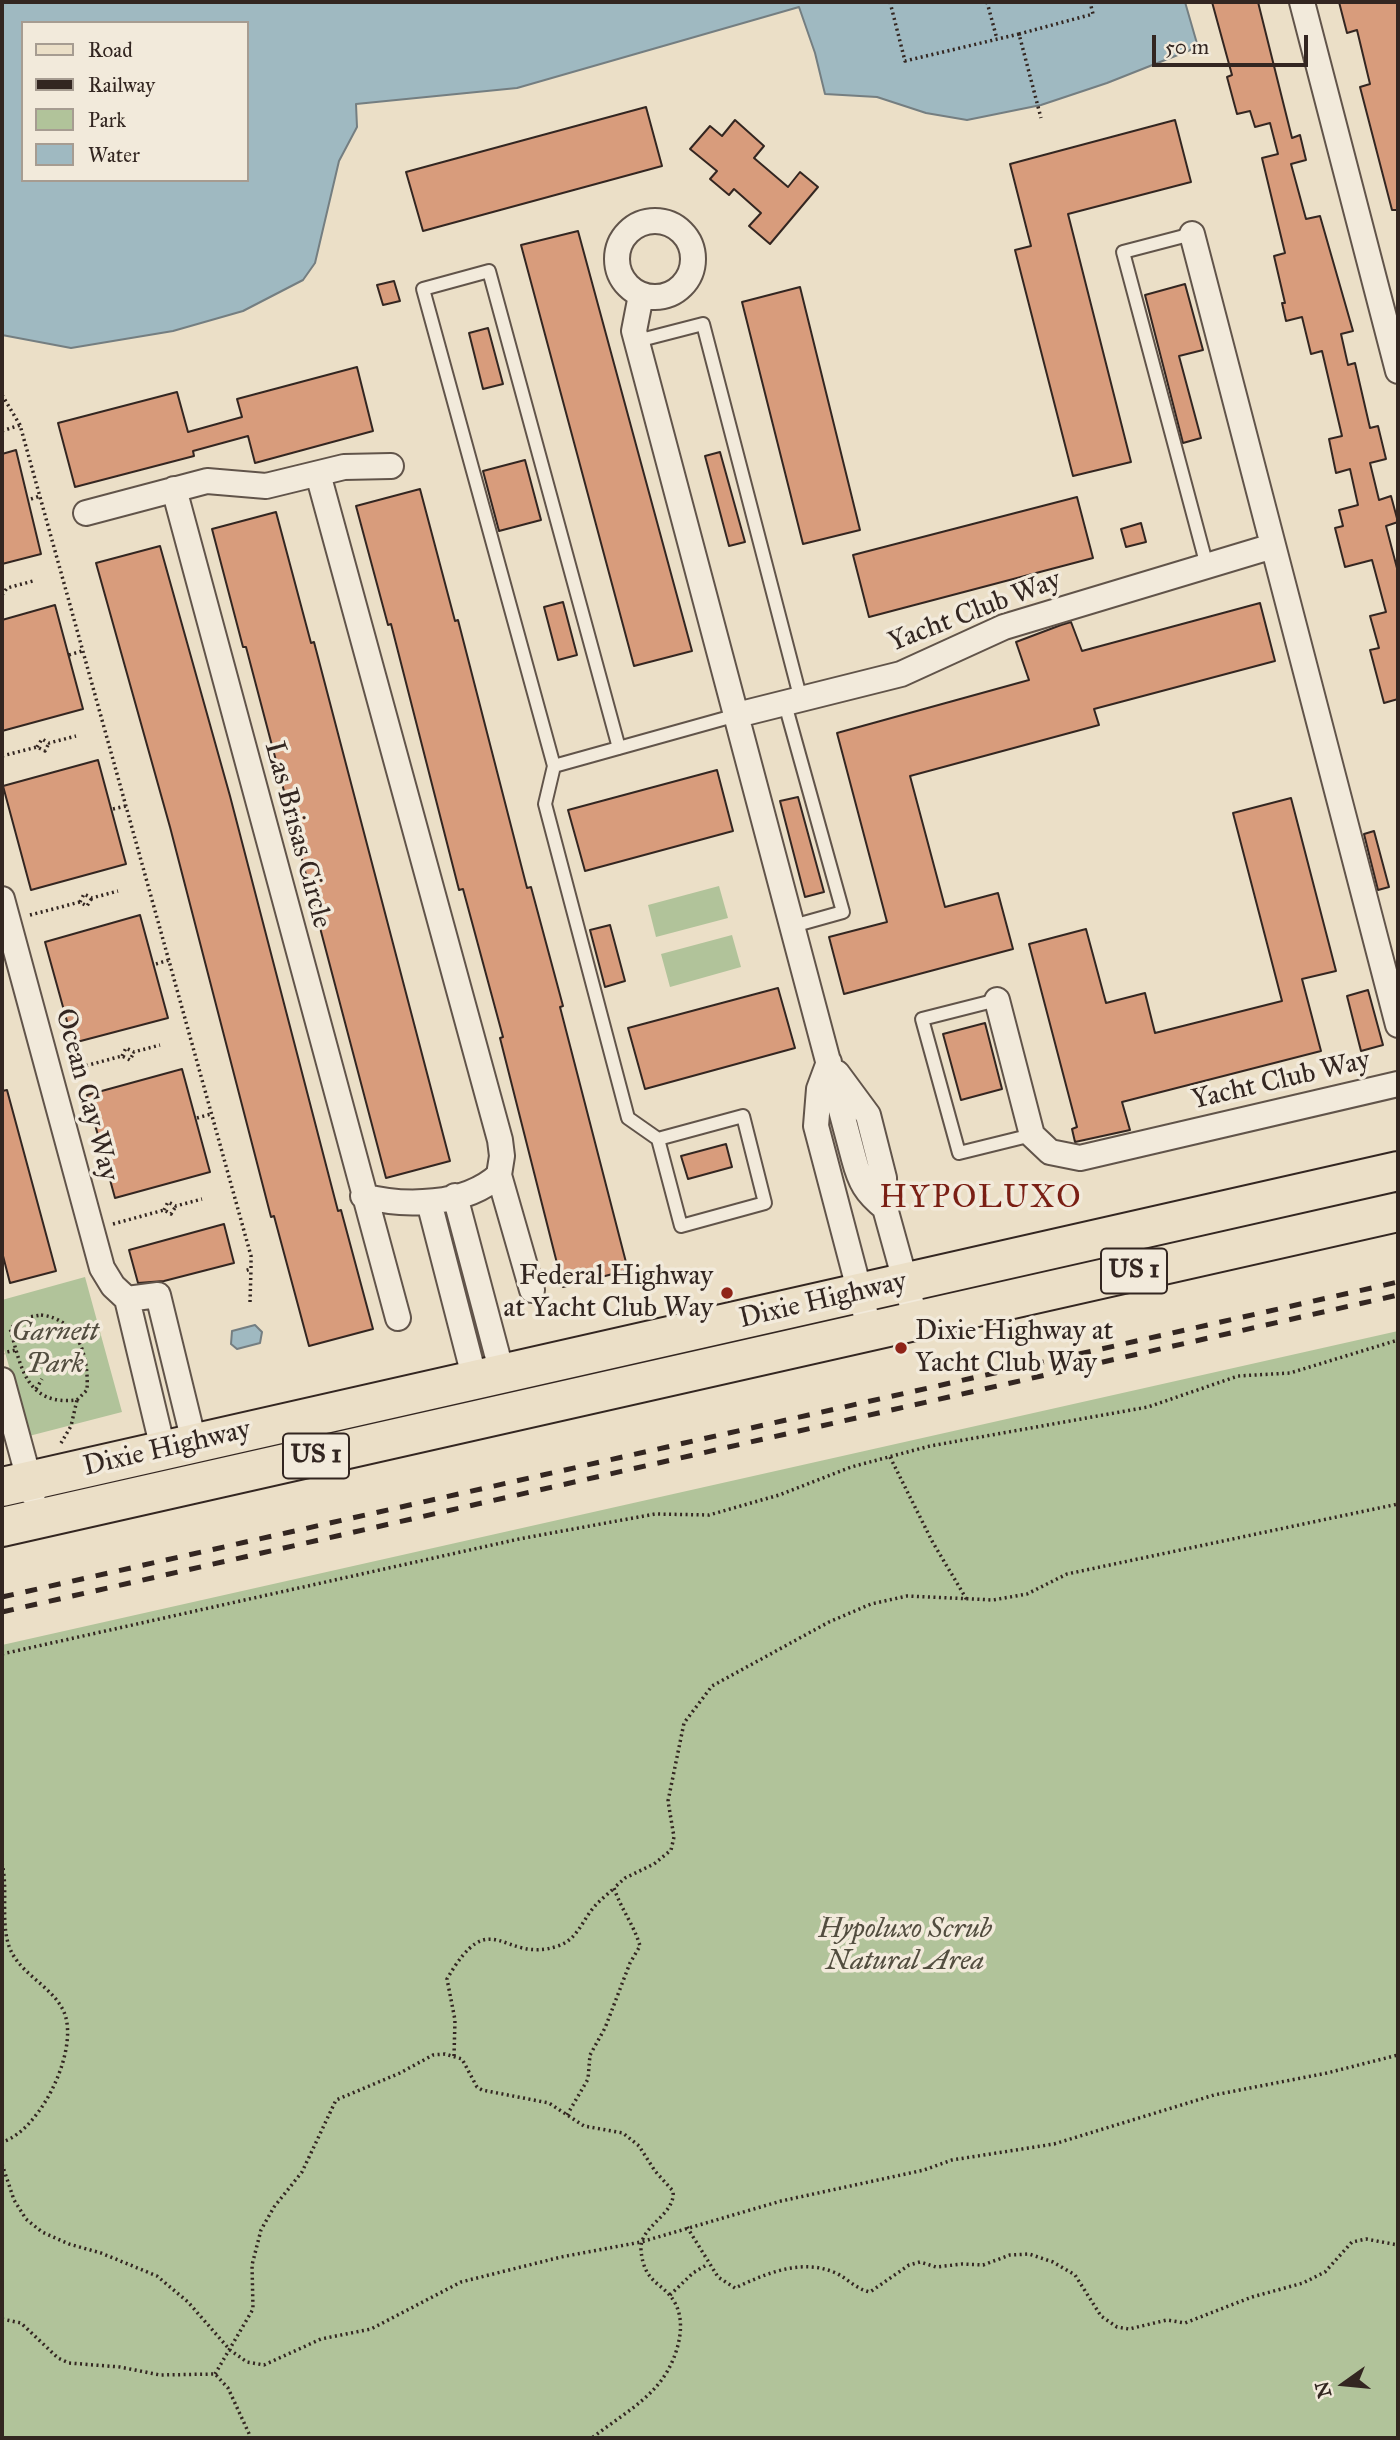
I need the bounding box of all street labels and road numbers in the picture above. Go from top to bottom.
street label: Yacht Club Way [884,564,1066,660]
street label: Las Brisas Circle [256,738,338,932]
street label: Ocean Cay Way [47,1005,125,1185]
street label: Yacht Club Way [1189,1044,1373,1118]
road number: US 1 [1101,1248,1167,1294]
street label: Dixie Highway [736,1265,910,1337]
street label: Dixie Highway [80,1413,254,1485]
road number: US 1 [283,1434,349,1478]

